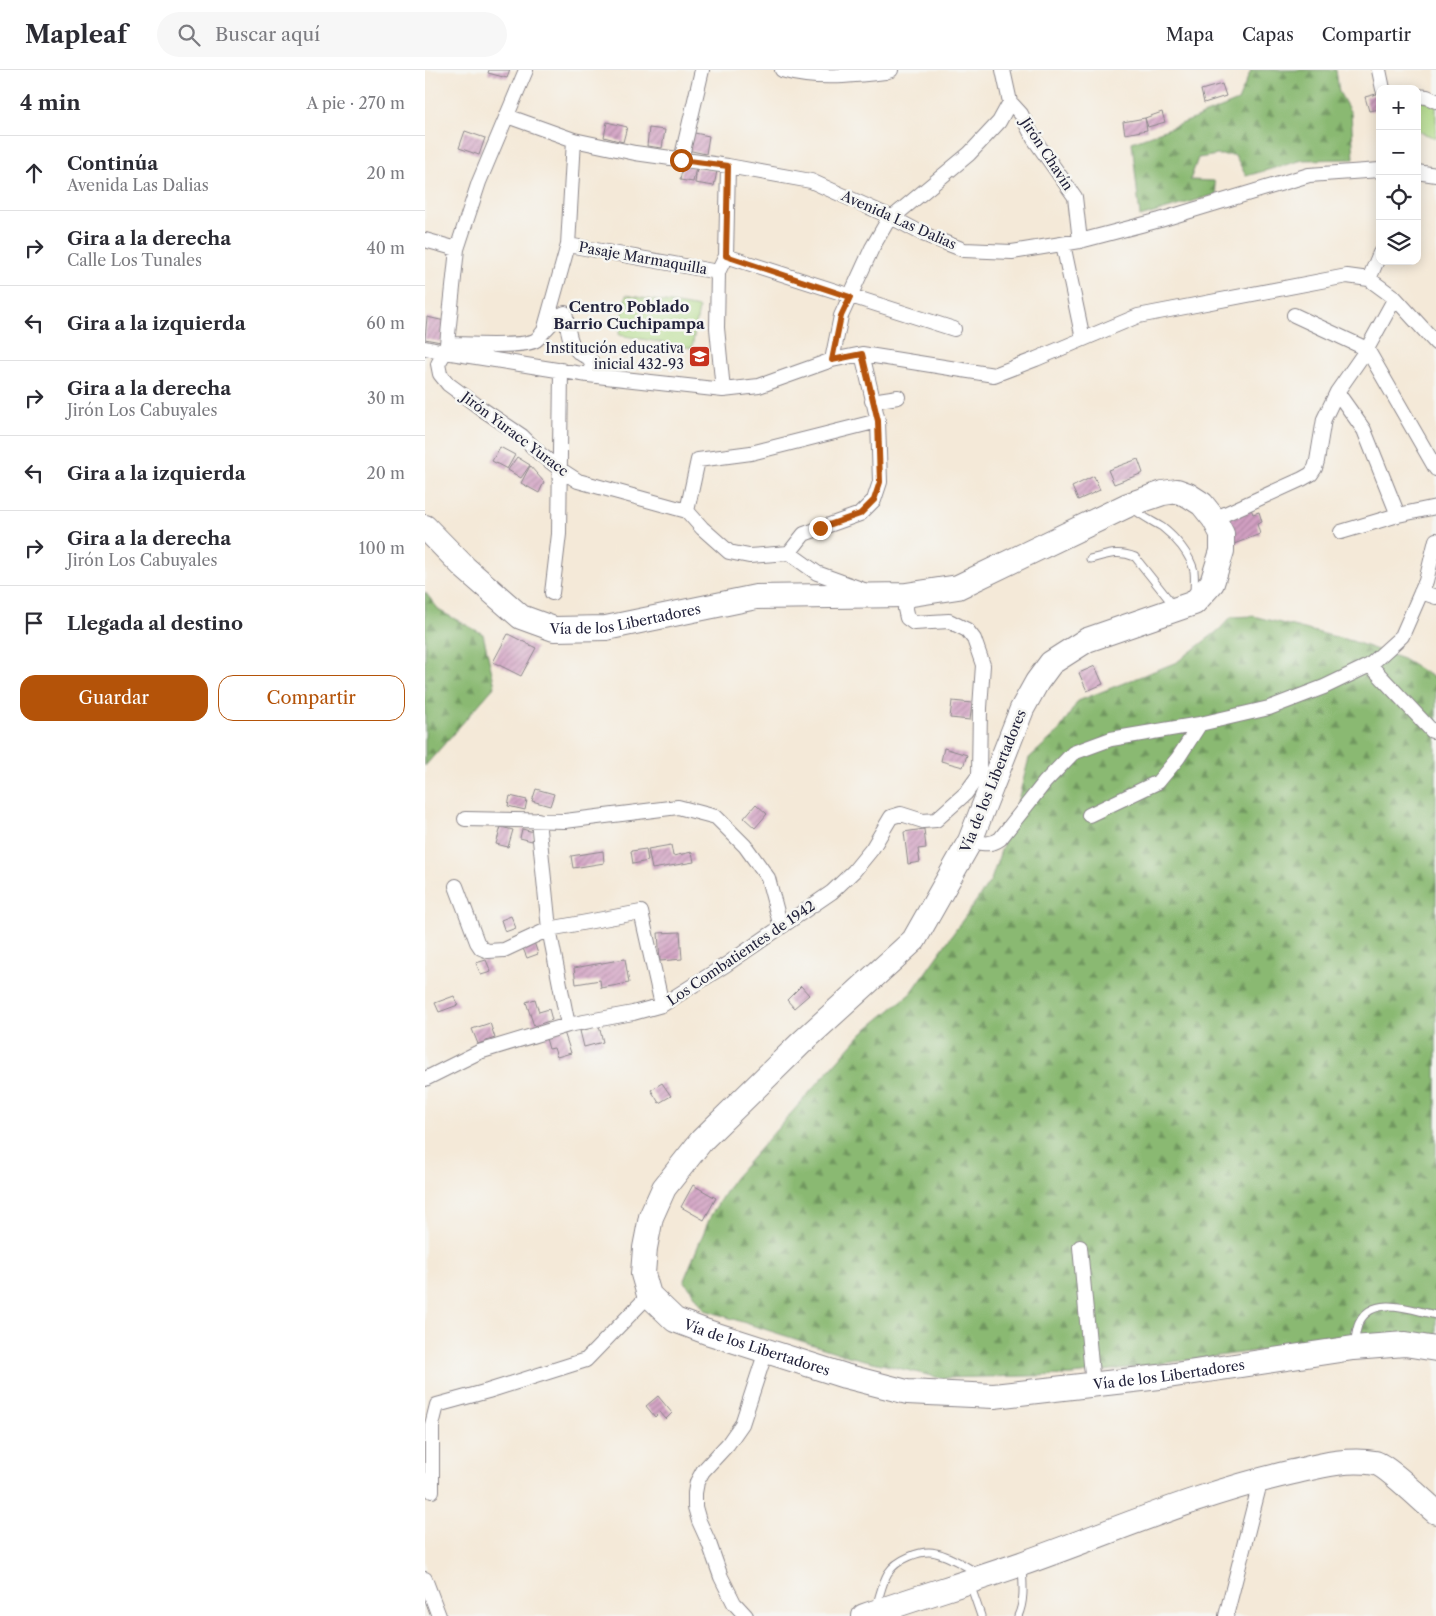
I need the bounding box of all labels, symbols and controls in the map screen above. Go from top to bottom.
search box [157,12,507,57]
text: Mapleaf [25,20,127,49]
icon: search [175,21,203,49]
text: Buscar aquí [215,23,320,46]
text: Mapa [1166,24,1214,46]
text: Capas [1242,24,1294,46]
text: Compartir [1322,24,1411,46]
map controls [1376,85,1421,265]
button: + [1376,85,1421,130]
text: 4 min [20,90,81,115]
text: A pie · 270 m [306,93,405,113]
street label: Jirón Chavín [1016,113,1077,194]
button: − [1376,130,1421,175]
route start [670,149,693,172]
text: Continúa [67,152,158,175]
icon: ahead [20,159,48,187]
text: 20 m [366,163,405,183]
text: Avenida Las Dalias [67,175,209,195]
button: locate [1376,175,1421,220]
street label: Avenida Las Dalias [838,186,959,253]
button: layers [1376,220,1421,265]
text: Gira a la derecha [67,227,231,250]
icon: right [20,234,48,262]
text: 40 m [366,238,405,258]
street label: Pasaje Marmaquilla [577,238,709,278]
text: Calle Los Tunales [67,250,202,270]
district label: Centro Poblado Barrio Cuchipampa [553,297,705,333]
icon: left [20,309,48,337]
text: Gira a la izquierda [67,312,246,335]
text: 60 m [366,313,405,333]
place label: Institución educativa inicial 432-93 [545,339,685,373]
school or university icon: Institución educativa inicial 432-93 [688,344,712,368]
text: Gira a la derecha [67,377,231,400]
icon: right [20,384,48,412]
street label: Jirón Yuracc Yuracc [456,387,572,480]
text: 30 m [367,388,405,408]
text: Jirón Los Cabuyales [67,400,217,420]
icon: left [20,459,48,487]
text: Gira a la izquierda [67,462,246,485]
text: 20 m [366,463,405,483]
route end [809,517,832,540]
text: Gira a la derecha [67,527,231,550]
icon: right [20,534,48,562]
text: 100 m [359,538,405,558]
text: Jirón Los Cabuyales [67,550,217,570]
street label: Vía de los Libertadores [549,600,702,638]
icon: arrive [20,609,48,637]
text: Llegada al destino [67,612,243,635]
button: Guardar [20,675,208,721]
button: Compartir [218,675,405,721]
street label: Vía de los Libertadores [956,707,1030,856]
street label: Los Combatientes de 1942 [664,897,818,1009]
street label: Vía de los Libertadores [680,1315,832,1380]
street label: Vía de los Libertadores [1091,1356,1246,1394]

